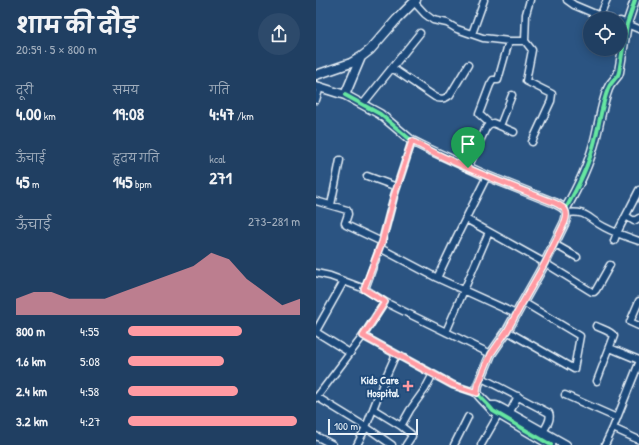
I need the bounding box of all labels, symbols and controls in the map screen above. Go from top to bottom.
text: शाम की दौड़ [16,10,138,40]
map controls [583,12,627,56]
button: locate [583,12,627,56]
button: share [258,13,300,55]
text: 20:59 · 5 × 800 m [16,40,97,58]
text: दूरी [16,83,33,97]
text: समय [113,83,139,97]
text: गति [209,83,229,97]
text: 4.00 [16,102,41,125]
text: 19:08 [113,102,144,125]
text: 4:47 [209,102,234,125]
text: km [41,109,56,123]
text: /km [234,109,254,123]
pin [451,127,485,168]
icon: arrive [457,133,479,155]
text: ऊँचाई [16,151,46,165]
text: हृदय गति [113,151,159,165]
text: kcal [209,152,225,166]
text: 271 [209,166,232,189]
text: 45 [16,170,30,193]
text: 145 [113,170,132,193]
text: m [30,177,40,191]
text: bpm [132,177,152,191]
text: 273–281 m [248,212,300,230]
text: ऊँचाई [16,215,51,233]
text: 800 m [16,322,45,340]
text: 4:55 [80,322,99,340]
text: 1.6 km [16,352,46,370]
text: 5:08 [80,352,100,370]
place label: Kids Care Hospital [361,373,400,401]
marker: Kids Care Hospital [402,380,414,392]
text: 2.4 km [16,382,47,400]
text: 4:58 [80,382,99,400]
text: 3.2 km [16,412,48,430]
text: 4:27 [80,412,100,430]
scale bar [328,417,418,436]
text: 100 m [334,419,358,433]

